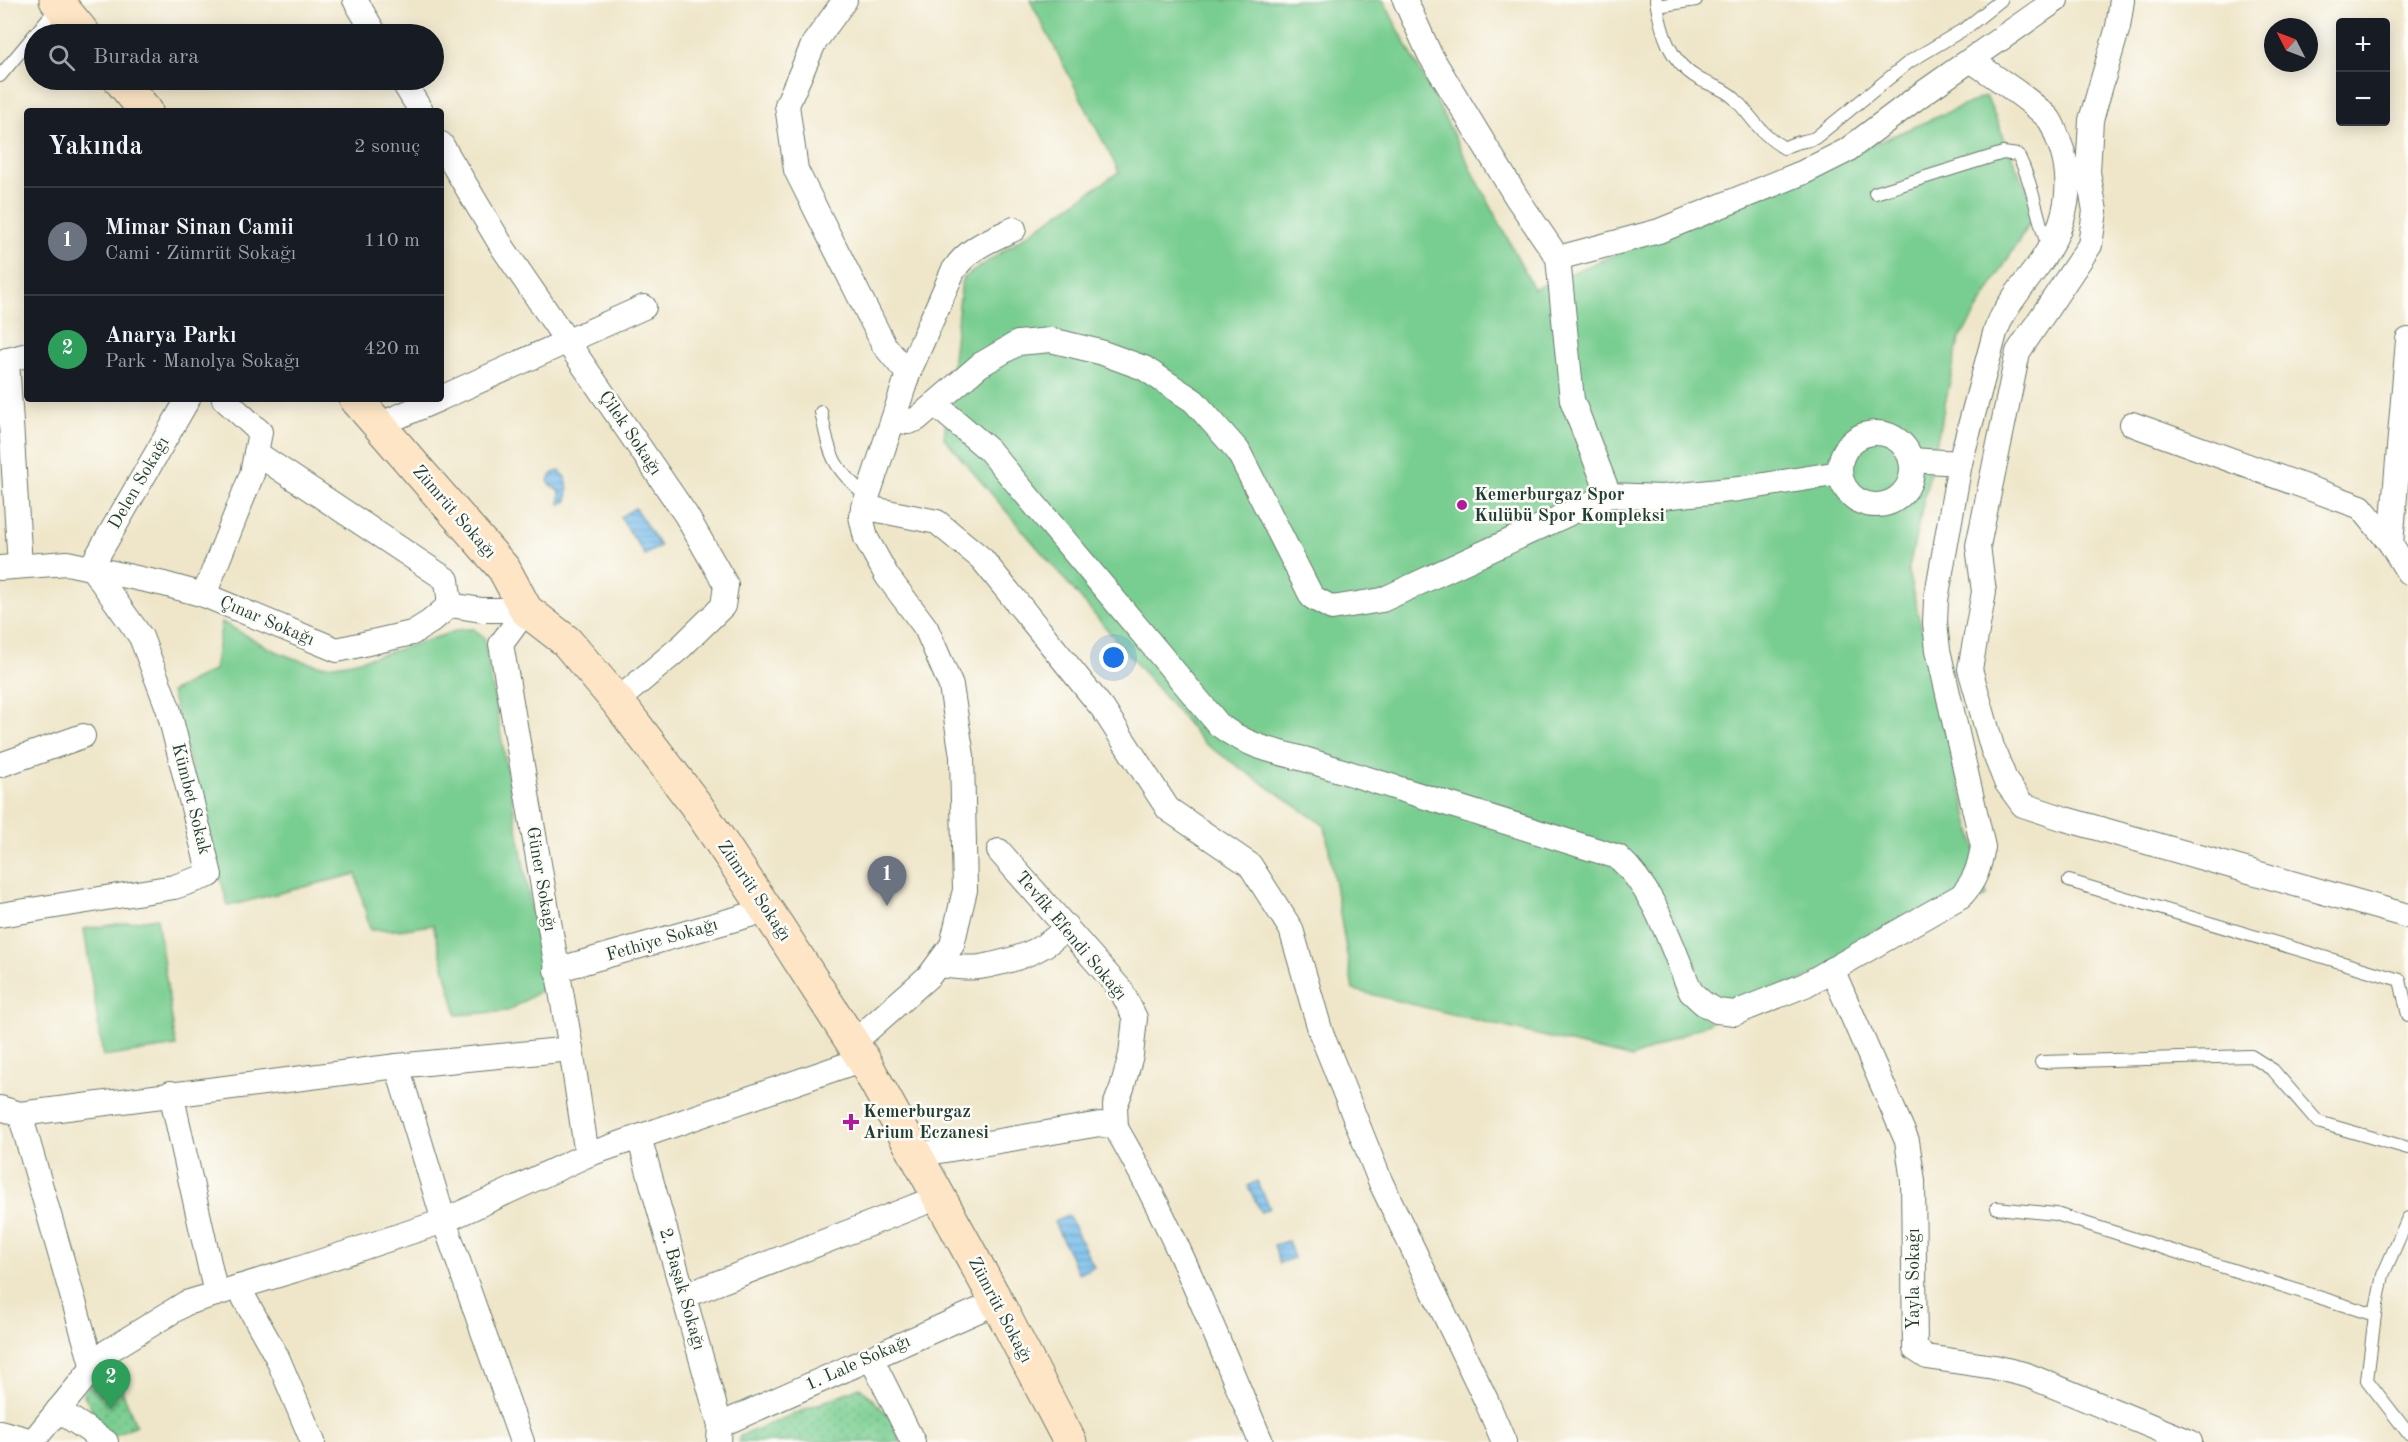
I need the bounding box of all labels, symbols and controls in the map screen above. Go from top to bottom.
north arrow [2264,18,2318,72]
map controls [2336,18,2390,126]
button: + [2336,18,2390,72]
search box [24,24,444,90]
icon: search [45,41,78,74]
text: Burada ara [93,46,199,68]
button: − [2336,72,2390,126]
text: Yakında [48,134,143,160]
text: 2 sonuç [354,137,420,157]
text: Mimar Sinan Camii [105,217,294,239]
text: 1 [62,231,73,251]
text: 110 m [364,231,420,251]
text: Cami · Zümrüt Sokağı [105,244,296,264]
text: Anarya Parkı [105,325,237,347]
text: 2 [62,339,73,359]
text: 420 m [364,339,420,359]
text: Park · Manolya Sokağı [105,352,300,372]
street label: Çilek Sokağı [595,388,665,479]
street label: Delen Sokağı [105,434,173,532]
street label: Zümrüt Sokağı [409,462,499,562]
place label: Kemerburgaz Spor Kulübü Spor Kompleksi [1474,486,1665,525]
marker: Kemerburgaz Spor Kulübü Spor Kompleksi [1455,498,1469,512]
street label: Çınar Sokağı [217,593,317,649]
your location [1099,643,1128,672]
street label: Kümbet Sokak [168,741,214,857]
street label: Güner Sokağı [523,825,559,933]
street label: Zümrüt Sokağı [714,838,794,945]
pin: 1 [868,856,906,906]
street label: Tevfik Efendi Sokağı [1012,868,1130,1004]
street label: Fethiye Sokağı [604,915,720,965]
place label: Kemerburgaz Arium Eczanesi [863,1103,989,1142]
marker: Kemerburgaz Arium Eczanesi [844,1115,858,1129]
street label: 2. Başak Sokağı [656,1226,708,1352]
street label: Yayla Sokağı [1905,1228,1923,1330]
street label: Zümrüt Sokağı [965,1254,1035,1366]
street label: 1. Lale Sokağı [803,1332,913,1394]
pin: 2 [92,1360,130,1409]

